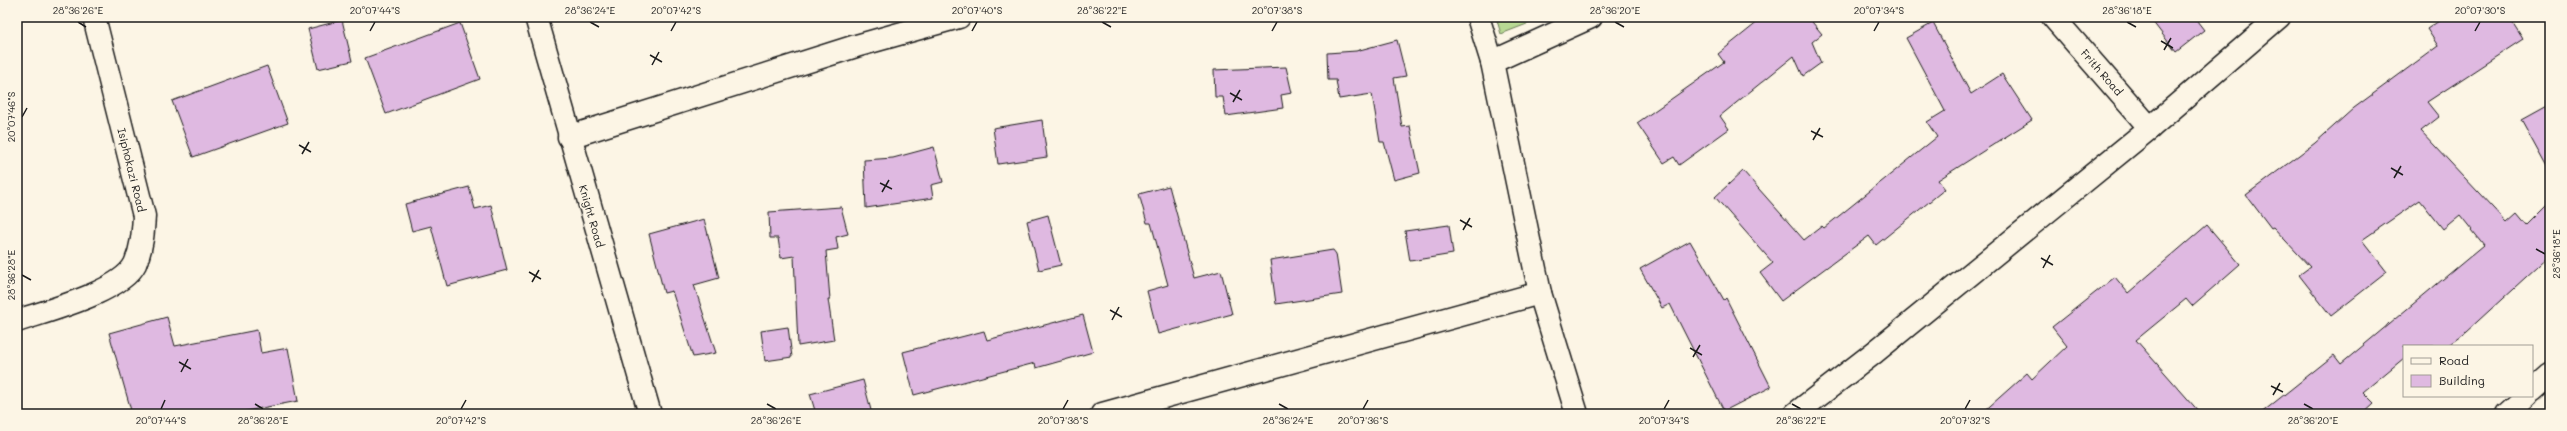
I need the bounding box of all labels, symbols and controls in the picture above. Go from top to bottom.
text: 28°36'26"E [53,3,103,17]
text: 20°07'44"S [350,3,401,17]
text: 28°36'24"E [565,3,615,17]
text: 20°07'42"S [651,3,701,17]
text: 20°07'40"S [952,3,1003,17]
text: 28°36'22"E [1077,3,1127,17]
text: 20°07'38"S [1252,3,1303,17]
text: 28°36'20"E [1590,3,1641,17]
text: 20°07'34"S [1854,3,1905,17]
text: 28°36'18"E [2102,3,2152,17]
text: 20°07'30"S [2455,3,2506,17]
street label: Frith Road [2078,46,2126,98]
text: 20°07'46"S [4,91,18,142]
street label: Isiphokazi Road [114,126,150,214]
street label: Knight Road [576,183,608,249]
text: 28°36'18"E [2549,229,2563,279]
text: 28°36'28"E [4,250,18,300]
legend [2403,345,2533,397]
text: Road [2439,352,2469,368]
text: Building [2439,372,2485,388]
text: 20°07'44"S [136,413,187,427]
text: 28°36'28"E [238,413,288,427]
text: 20°07'42"S [436,413,486,427]
text: 28°36'26"E [751,413,801,427]
text: 20°07'38"S [1038,413,1089,427]
text: 28°36'24"E [1263,413,1313,427]
text: 20°07'36"S [1338,413,1389,427]
text: 20°07'34"S [1639,413,1690,427]
text: 28°36'22"E [1776,413,1826,427]
text: 20°07'32"S [1940,413,1990,427]
text: 28°36'20"E [2288,413,2339,427]

